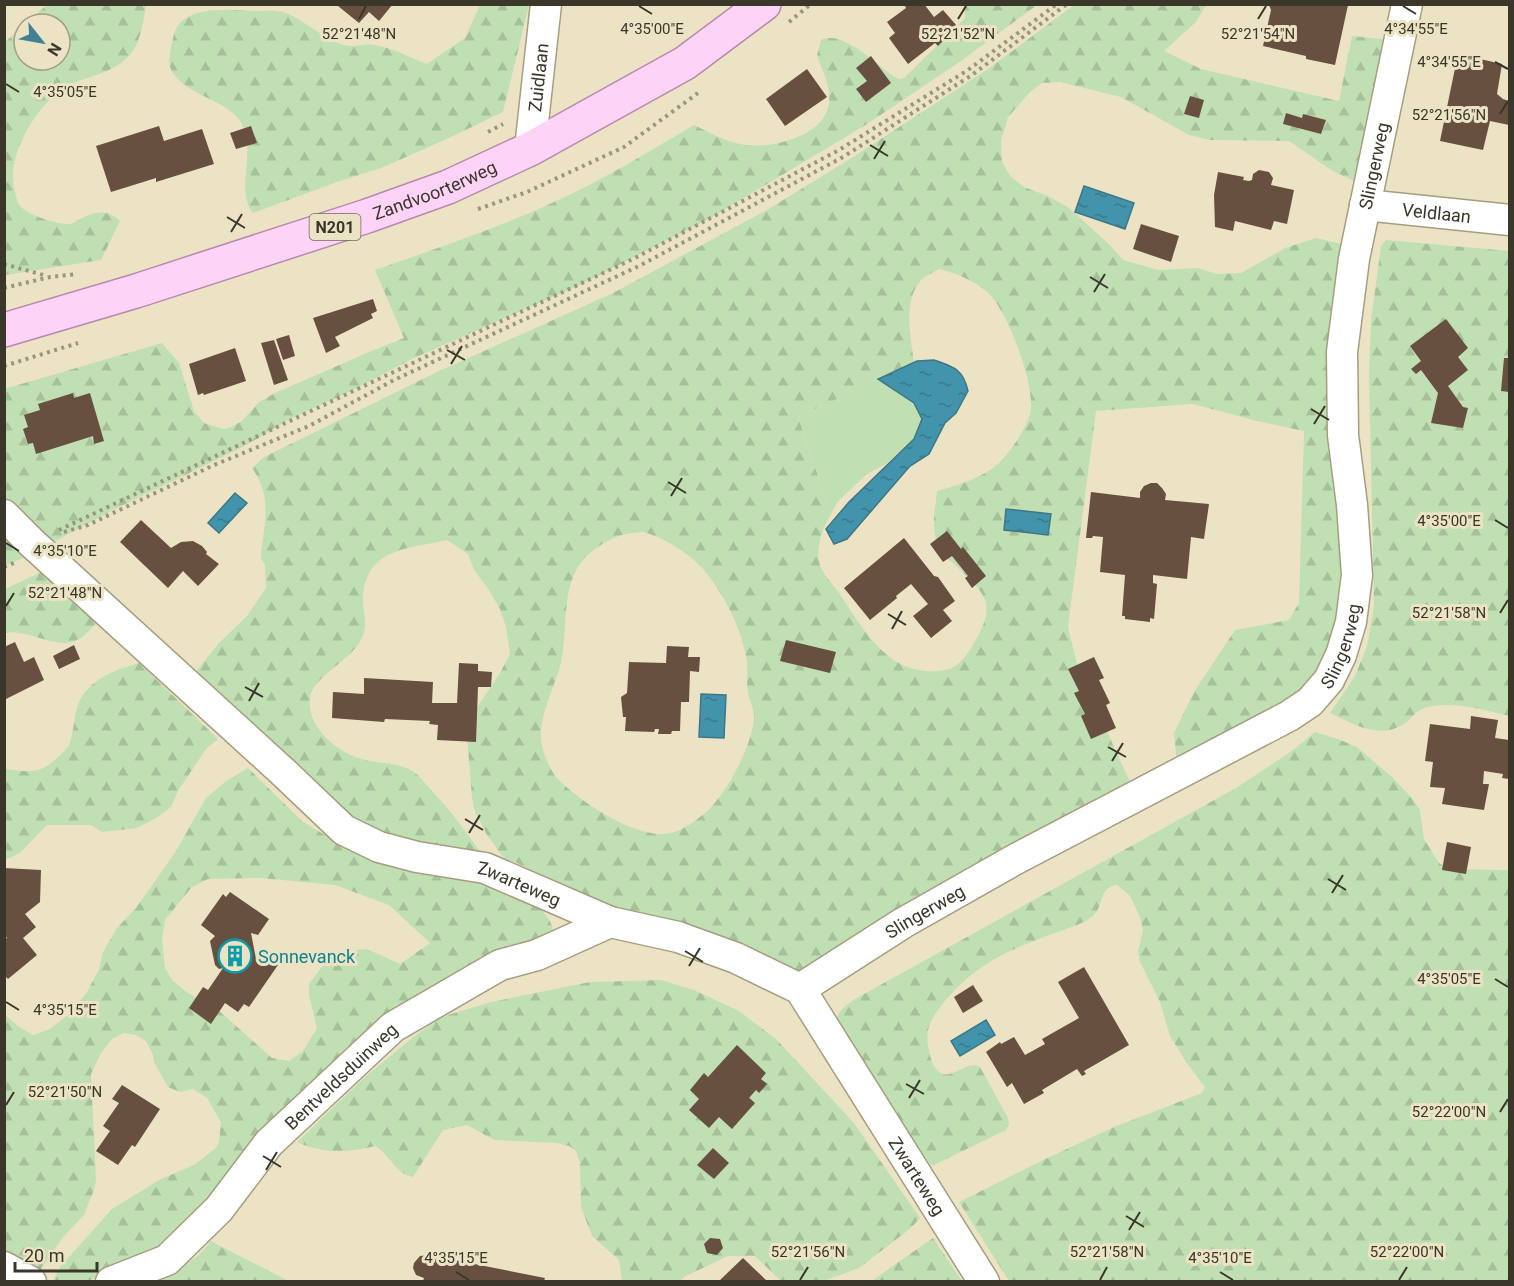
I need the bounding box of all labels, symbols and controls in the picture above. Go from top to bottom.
north arrow [12,12,72,72]
text: 4°35'00"E [620,20,684,38]
text: 4°34'55"E [1384,20,1448,38]
text: 52°21'48"N [322,25,396,43]
text: 52°21'52"N [921,25,995,43]
text: 52°21'54"N [1221,25,1295,43]
text: N [43,40,65,59]
street label: Zuidlaan [524,42,552,113]
text: 4°34'55"E [1417,53,1481,71]
text: 4°35'05"E [33,83,97,101]
text: 52°21'56"N [1412,106,1486,124]
street label: Slingerweg [1354,120,1393,211]
street label: Zandvoorterweg [370,156,500,224]
street label: Veldlaan [1401,198,1472,226]
road number: N201 [310,214,360,240]
text: 4°35'00"E [1417,512,1481,530]
text: 4°35'10"E [33,542,97,560]
text: 52°21'48"N [28,584,102,602]
street label: Slingerweg [1316,602,1364,693]
text: 52°21'58"N [1412,604,1486,622]
street label: Zwarteweg [476,856,564,910]
street label: Slingerweg [881,880,968,942]
building icon: Sonnevanck [217,938,253,974]
place label: Sonnevanck [258,946,356,967]
text: 4°35'05"E [1417,970,1481,988]
text: 4°35'15"E [33,1001,97,1019]
street label: Bentveldsduinweg [280,1018,401,1134]
text: 52°21'50"N [28,1083,102,1101]
text: 52°22'00"N [1412,1103,1486,1121]
street label: Zwarteweg [885,1133,950,1219]
scale bar [15,1235,98,1273]
text: 52°21'56"N [771,1243,845,1261]
text: 52°21'58"N [1070,1243,1144,1261]
text: 52°22'00"N [1370,1243,1444,1261]
text: 20 m [24,1245,64,1266]
text: 4°35'15"E [424,1249,488,1267]
text: 4°35'10"E [1188,1249,1252,1267]

